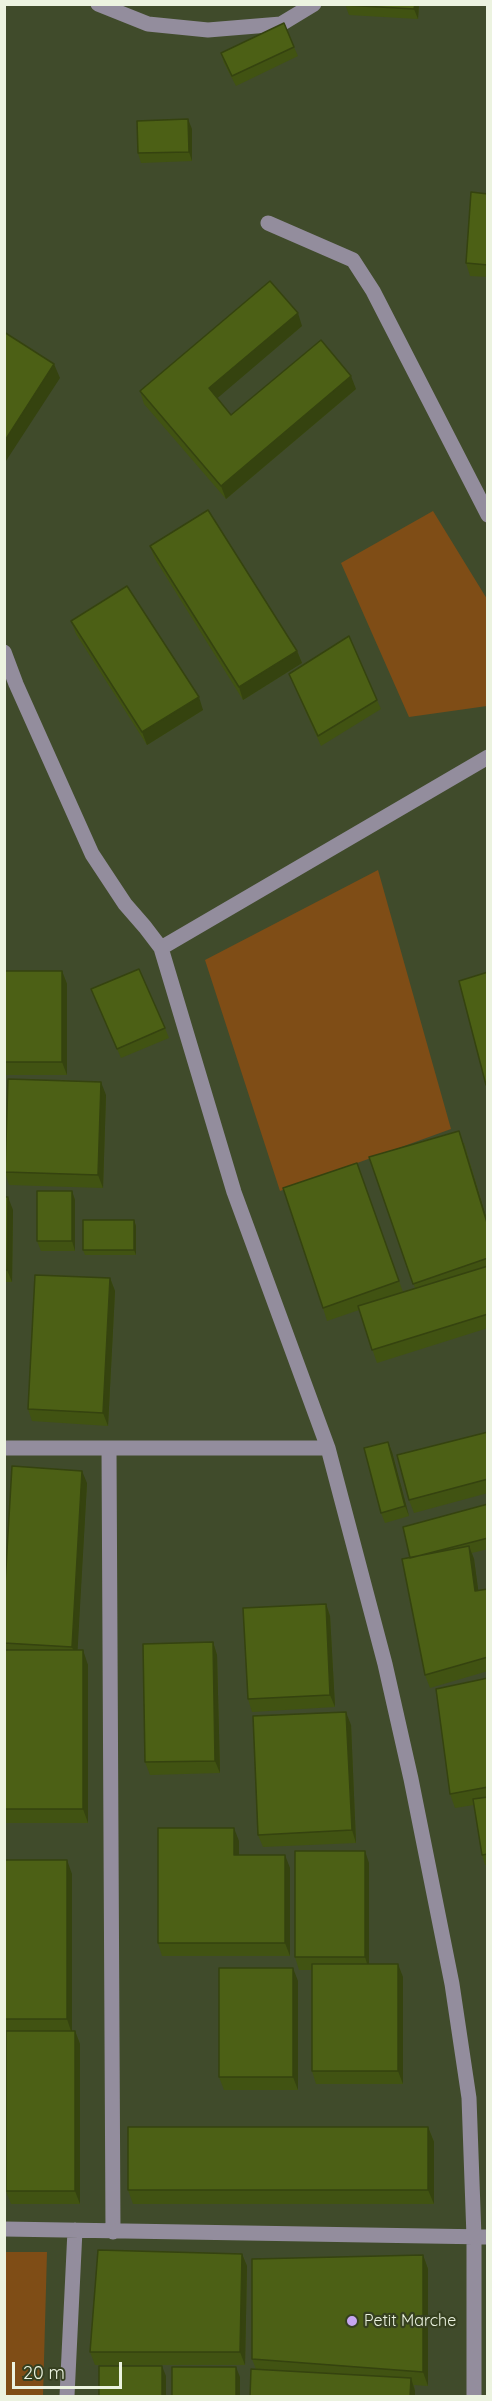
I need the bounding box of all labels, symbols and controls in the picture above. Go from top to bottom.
place label: Petit Marche [364,2311,456,2331]
marker: Petit Marche [345,2314,359,2328]
scale bar [15,2350,124,2388]
text: 20 m [23,2361,65,2384]

